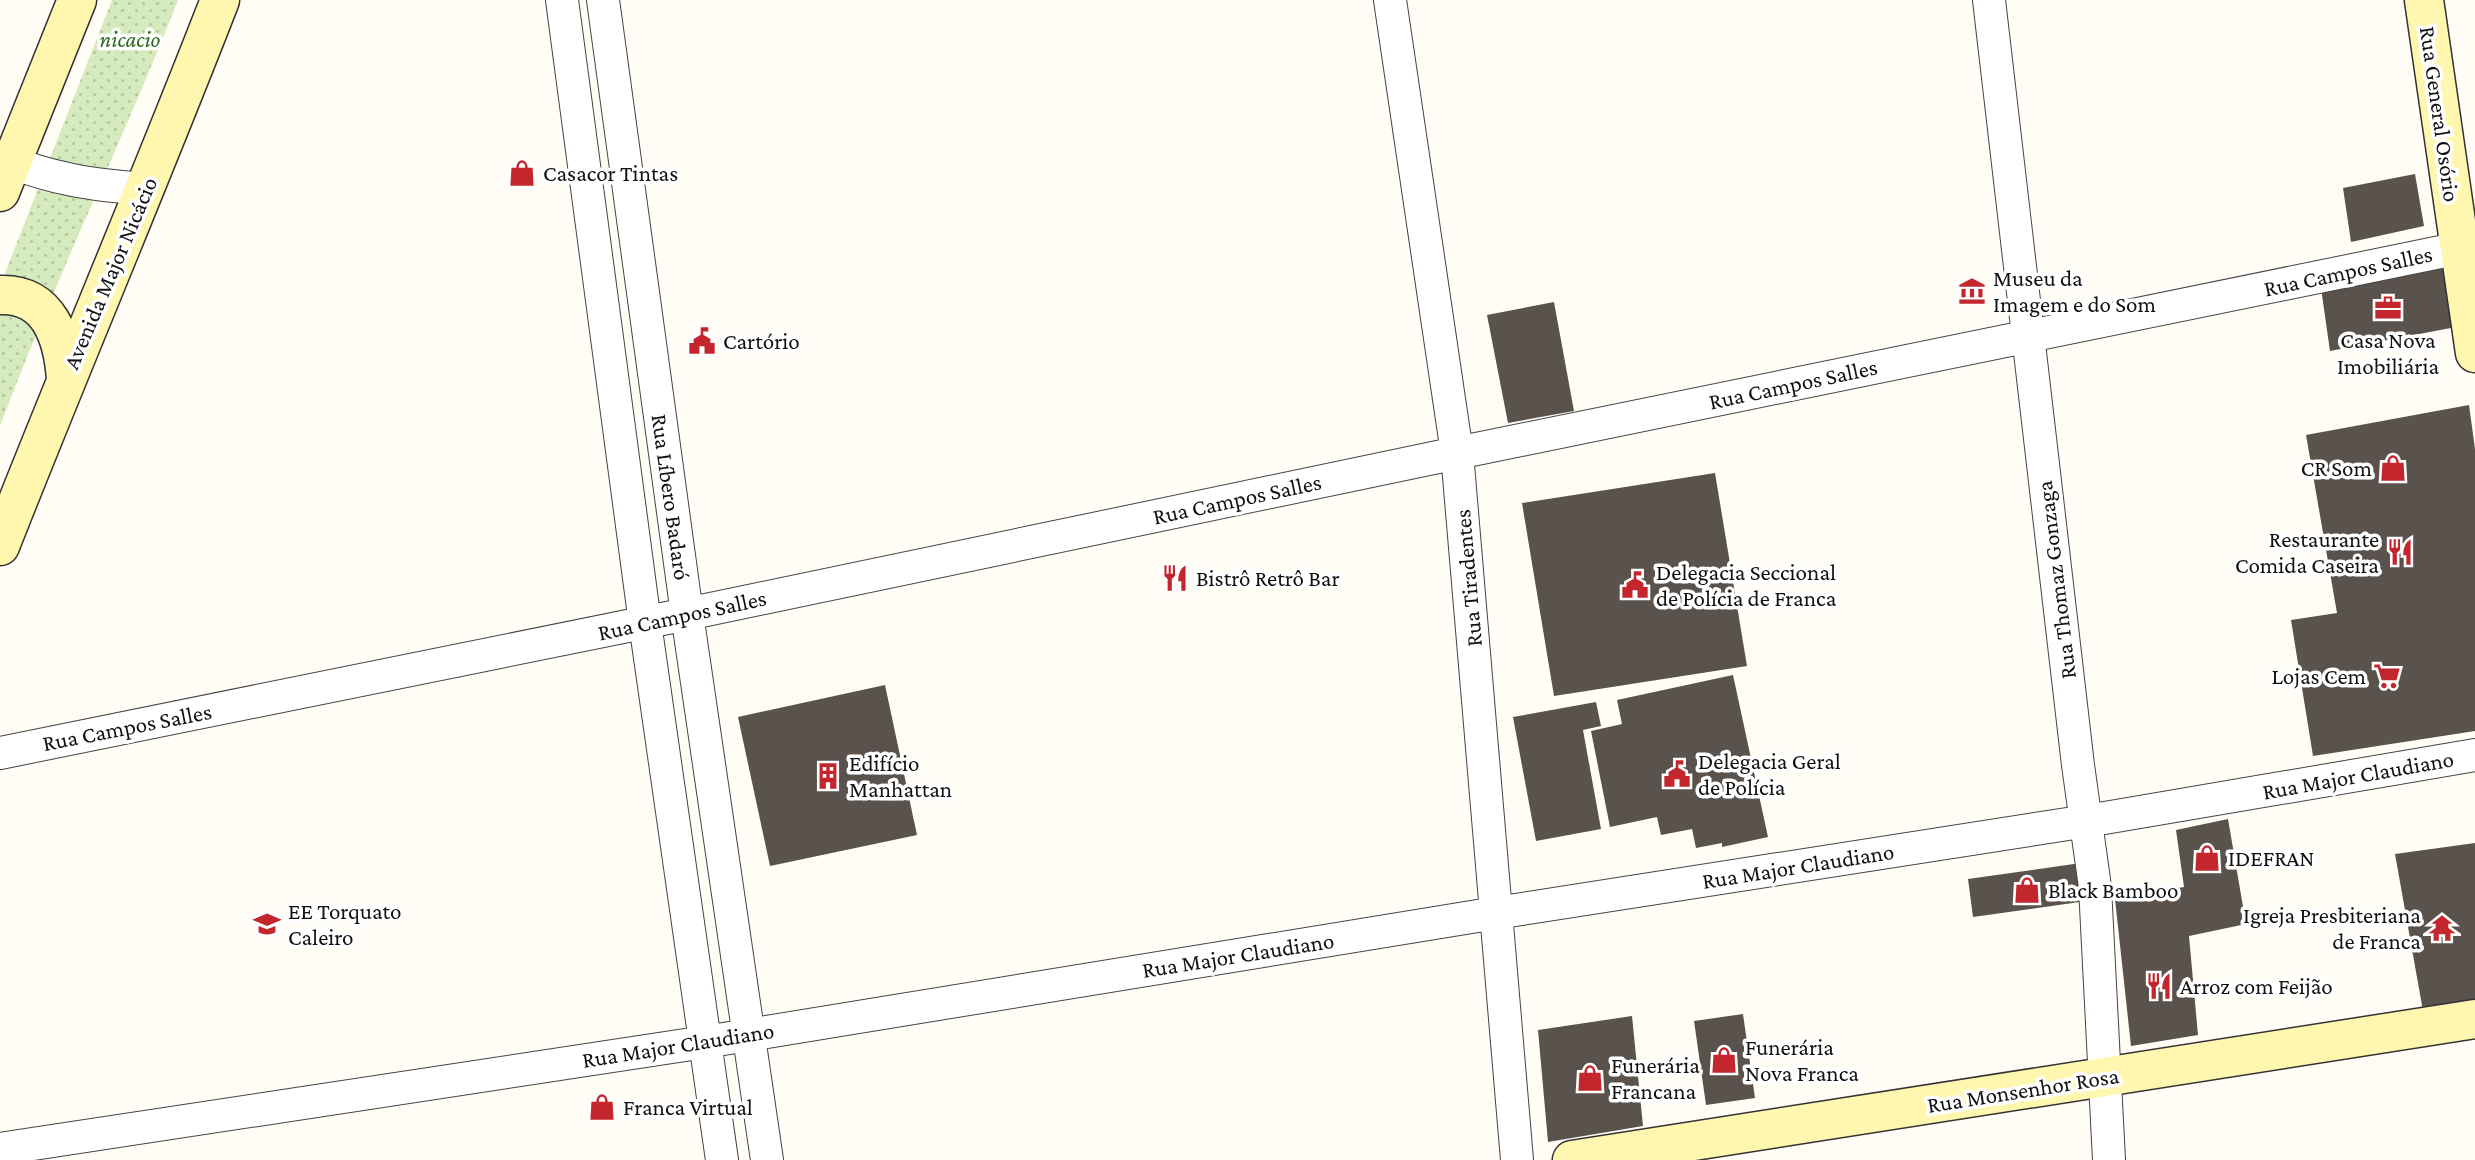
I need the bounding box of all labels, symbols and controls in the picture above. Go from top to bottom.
street label: Rua General Osório [2415,25,2465,203]
park label: nicacio [100,26,161,52]
shop icon: Casacor Tintas [507,158,537,188]
place label: Casacor Tintas [543,160,678,186]
street label: Avenida Major Nicácio [58,173,162,373]
street label: Rua Campos Salles [2261,240,2435,302]
place label: Museu da Imagem e do Som [1993,265,2156,317]
museum icon: Museu da Imagem e do Som [1957,276,1987,306]
office icon: Casa Nova Imobiliária [2373,293,2403,323]
public building icon: Cartório [687,326,717,356]
place label: Casa Nova Imobiliária [2337,327,2439,379]
place label: Cartório [723,328,800,354]
street label: Rua Campos Salles [1706,353,1880,415]
street label: Rua Líbero Badaró [646,412,696,582]
shop icon: CR Som [2378,453,2408,483]
place label: CR Som [2301,455,2372,481]
street label: Rua Campos Salles [1150,468,1324,530]
street label: Rua Thomaz Gonzaga [2031,479,2081,681]
street label: Rua Tiradentes [1449,508,1487,648]
place label: Restaurante Comida Caseira [2235,526,2379,578]
restaurant icon: Restaurante Comida Caseira [2385,537,2415,567]
place label: Delegacia Seccional de Polícia de Franca [1656,559,1837,611]
restaurant icon: Bistrô Retrô Bar [1160,563,1190,593]
place label: Bistrô Retrô Bar [1196,565,1340,591]
public building icon: Delegacia Seccional de Polícia de Franca [1620,570,1650,600]
street label: Rua Campos Salles [595,584,769,646]
supermarket icon: Lojas Cem [2372,661,2402,691]
place label: Lojas Cem [2271,663,2366,689]
street label: Rua Campos Salles [40,698,214,756]
street label: Rua Major Claudiano [2260,745,2456,805]
place label: Delegacia Geral de Polícia [1698,748,1841,800]
place label: Edifício Manhattan [849,750,952,802]
public building icon: Delegacia Geral de Polícia [1662,759,1692,789]
building icon: Edifício Manhattan [813,761,843,791]
street label: Rua Major Claudiano [1700,838,1896,894]
shop icon: IDEFRAN [2192,843,2222,873]
place label: IDEFRAN [2228,845,2314,871]
shop icon: Black Bamboo [2012,875,2042,905]
place label: Black Bamboo [2048,877,2178,903]
place label: EE Torquato Caleiro [288,898,401,950]
place label: Igreja Presbiteriana de Franca [2243,902,2421,954]
school or university icon: EE Torquato Caleiro [252,909,282,939]
temple icon: Igreja Presbiteriana de Franca [2427,913,2457,943]
street label: Rua Major Claudiano [1140,927,1336,983]
restaurant icon: Arroz com Feijão [2144,971,2174,1001]
place label: Arroz com Feijão [2180,973,2333,999]
street label: Rua Major Claudiano [580,1017,776,1073]
place label: Funerária Nova Franca [1745,1034,1859,1086]
shop icon: Funerária Nova Franca [1709,1045,1739,1075]
place label: Funerária Francana [1611,1052,1700,1104]
street label: Rua Monsenhor Rosa [1925,1062,2121,1118]
shop icon: Funerária Francana [1575,1063,1605,1093]
shop icon: Franca Virtual [587,1092,617,1122]
place label: Franca Virtual [623,1094,753,1120]

